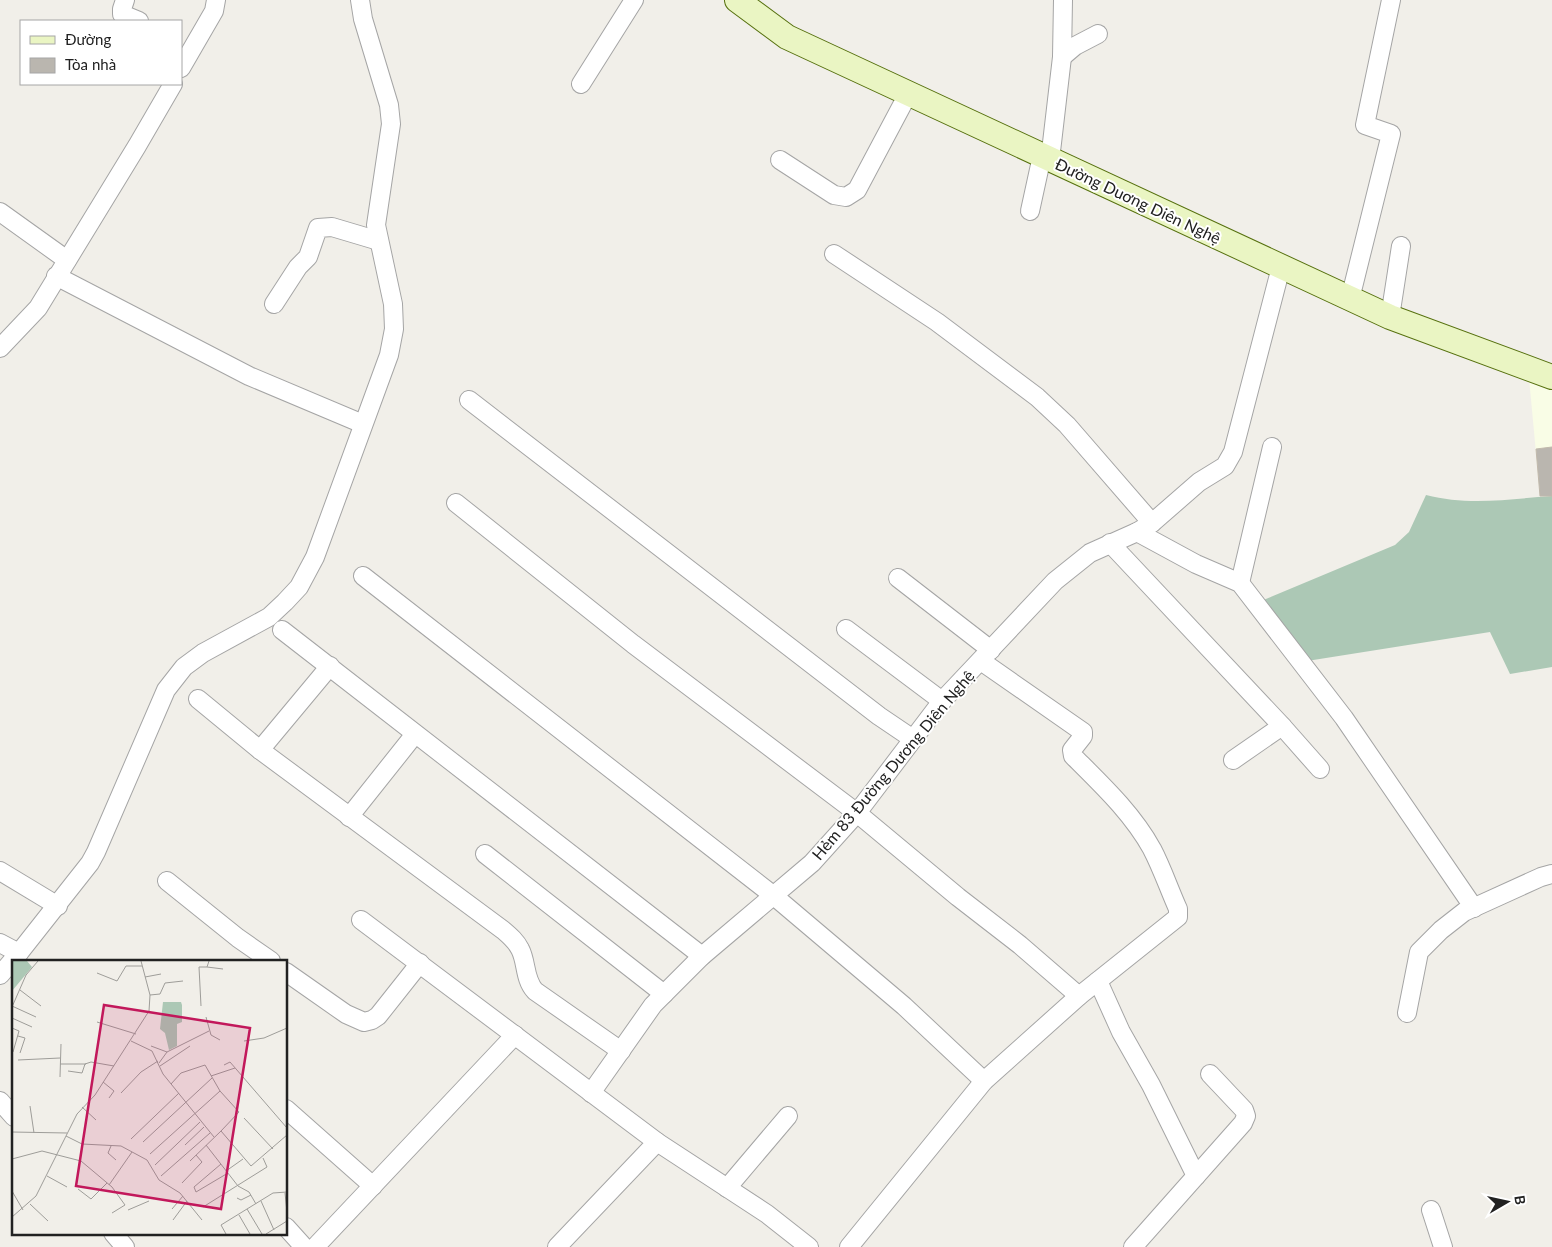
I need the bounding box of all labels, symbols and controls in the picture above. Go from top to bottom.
legend [20,20,182,85]
text: Đường [65,30,111,48]
text: Tòa nhà [65,55,116,73]
street label: Đường Duơng Diên Nghệ [1052,154,1224,247]
street label: Hẻm 83 Đường Dương Diên Nghệ [808,666,978,863]
inset map [12,960,288,1234]
north arrow [1482,1177,1532,1227]
text: B [1511,1194,1529,1206]

